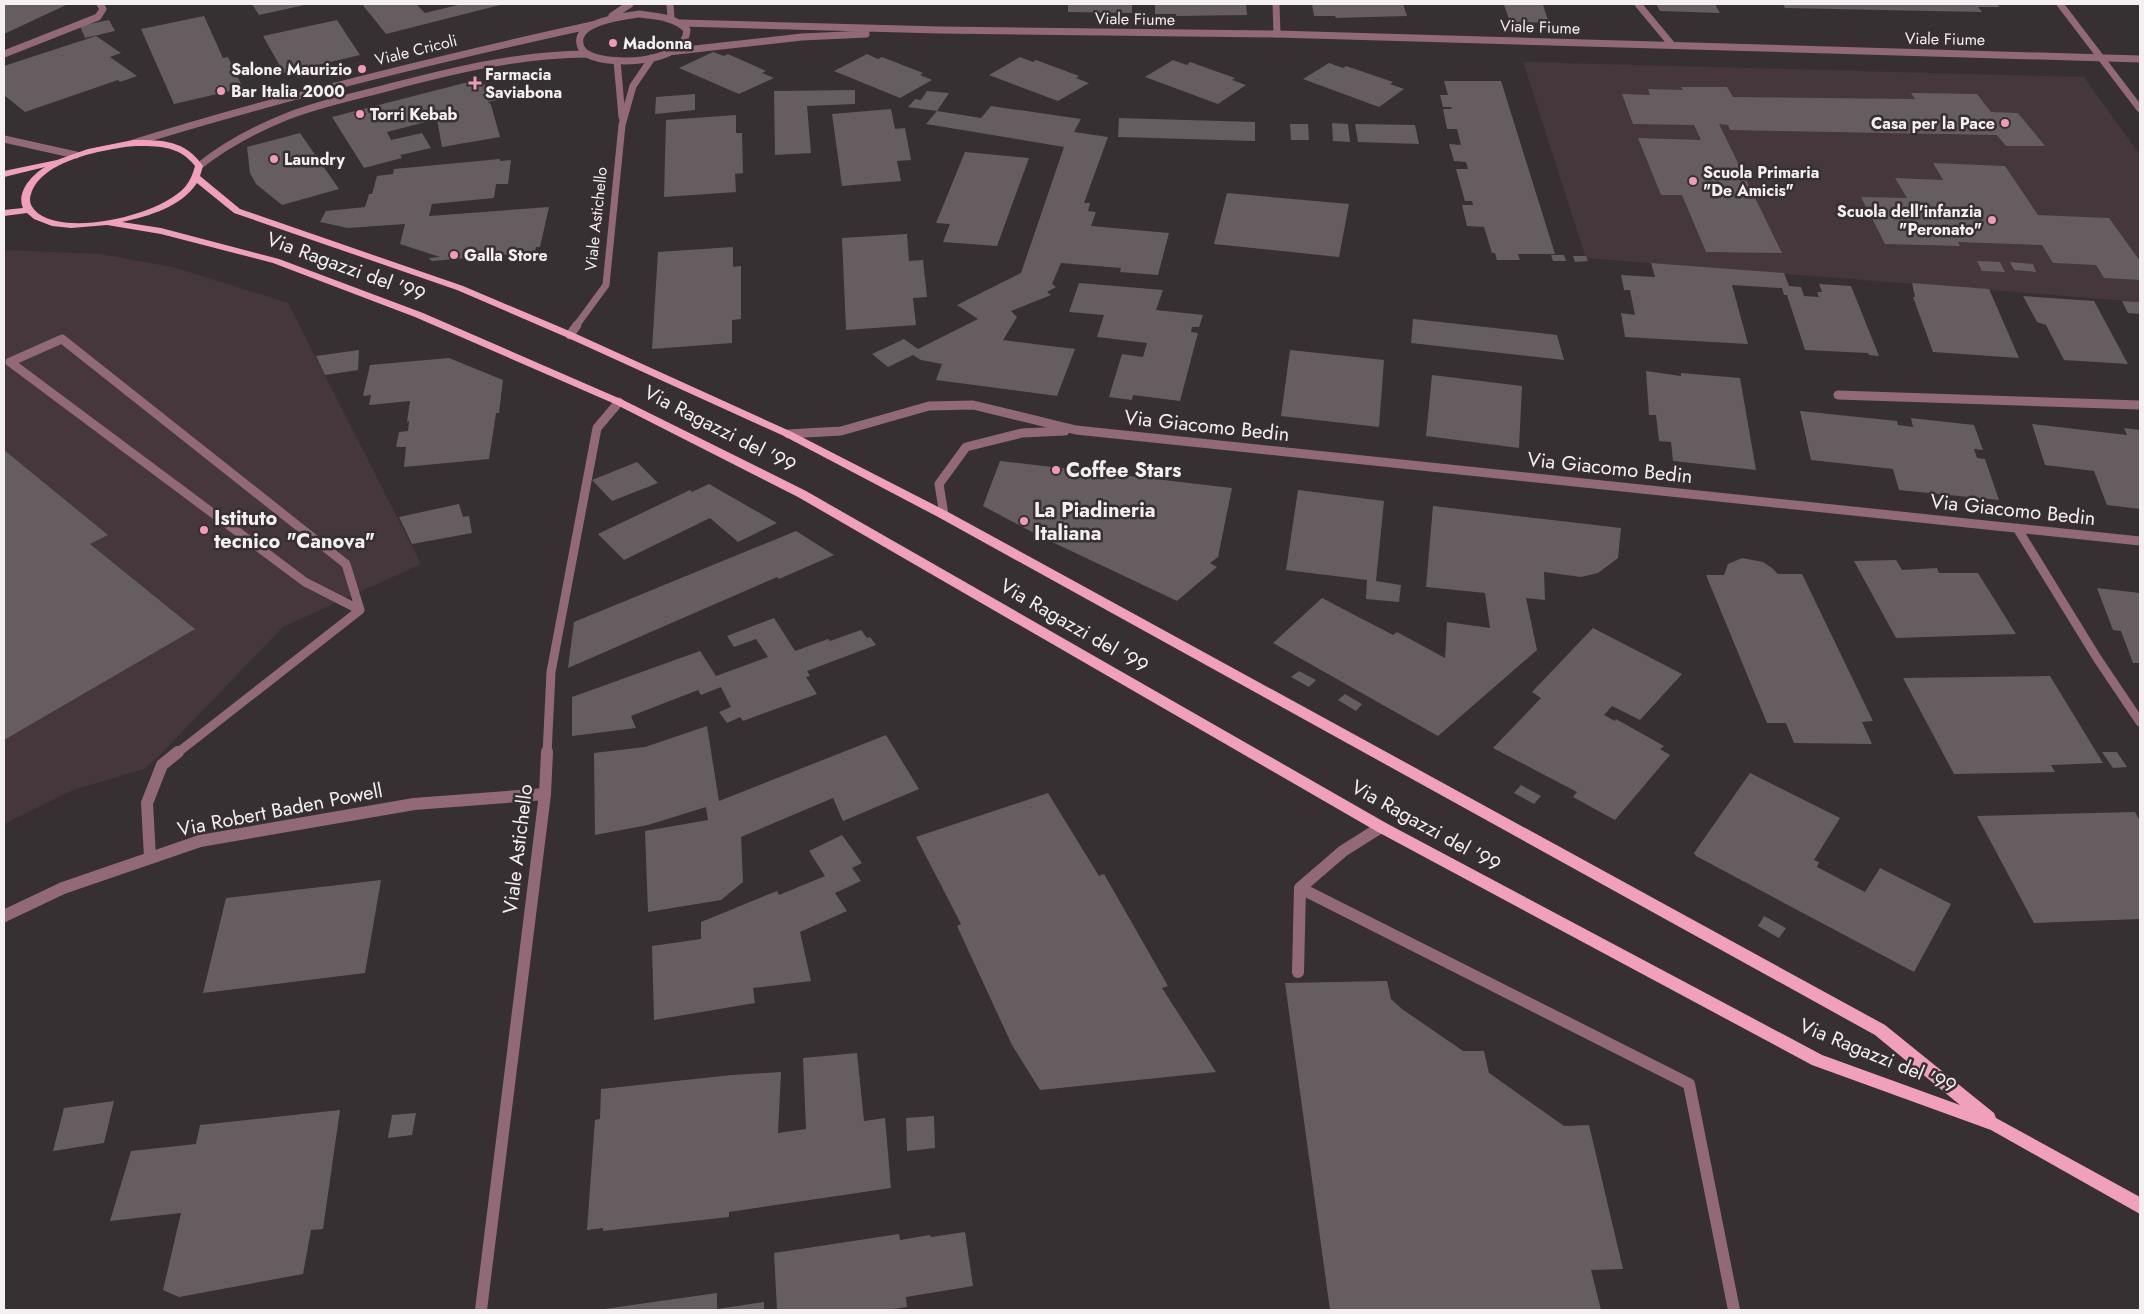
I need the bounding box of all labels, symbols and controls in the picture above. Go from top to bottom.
street label: Viale Fiume [1095,7,1175,31]
street label: Viale Fiume [1499,14,1581,40]
street label: Viale Fiume [1905,27,1985,51]
street label: Viale Cricoli [372,29,460,71]
place label: Madonna [623,32,692,55]
marker: Madonna [607,37,619,49]
place label: Salone Maurizio [231,58,352,81]
marker: Salone Maurizio [356,63,368,75]
place label: Farmacia Saviabona [485,63,562,104]
marker: Farmacia Saviabona [469,77,481,89]
place label: Bar Italia 2000 [231,80,345,103]
marker: Bar Italia 2000 [215,85,227,97]
place label: Torri Kebab [370,103,458,126]
marker: Torri Kebab [354,108,366,120]
place label: Casa per la Pace [1871,112,1995,135]
marker: Casa per la Pace [1999,117,2011,129]
place label: Laundry [284,148,345,171]
marker: Laundry [268,153,280,165]
place label: Scuola Primaria "De Amicis" [1703,161,1819,202]
street label: Viale Astichello [579,166,613,272]
marker: Scuola Primaria "De Amicis" [1687,175,1699,187]
place label: Scuola dell'infanzia "Peronato" [1837,200,1982,241]
marker: Scuola dell'infanzia "Peronato" [1986,214,1998,226]
street label: Via Ragazzi del '99 [263,225,429,309]
place label: Galla Store [464,244,548,267]
marker: Galla Store [448,249,460,261]
street label: Via Ragazzi del '99 [639,378,801,480]
street label: Via Giacomo Bedin [1123,403,1291,449]
street label: Via Giacomo Bedin [1526,445,1694,491]
place label: Coffee Stars [1066,456,1181,485]
marker: Coffee Stars [1050,464,1062,476]
street label: Via Giacomo Bedin [1929,487,2097,533]
place label: La Piadineria Italiana [1034,496,1155,548]
place label: Istituto tecnico "Canova" [214,504,375,556]
marker: La Piadineria Italiana [1018,515,1030,527]
marker: Istituto tecnico "Canova" [198,524,210,536]
street label: Via Ragazzi del '99 [994,572,1154,680]
street label: Via Ragazzi del '99 [1346,773,1506,879]
street label: Via Robert Baden Powell [175,776,385,844]
street label: Viale Astichello [496,782,540,916]
street label: Via Ragazzi del '99 [1795,1011,1961,1101]

